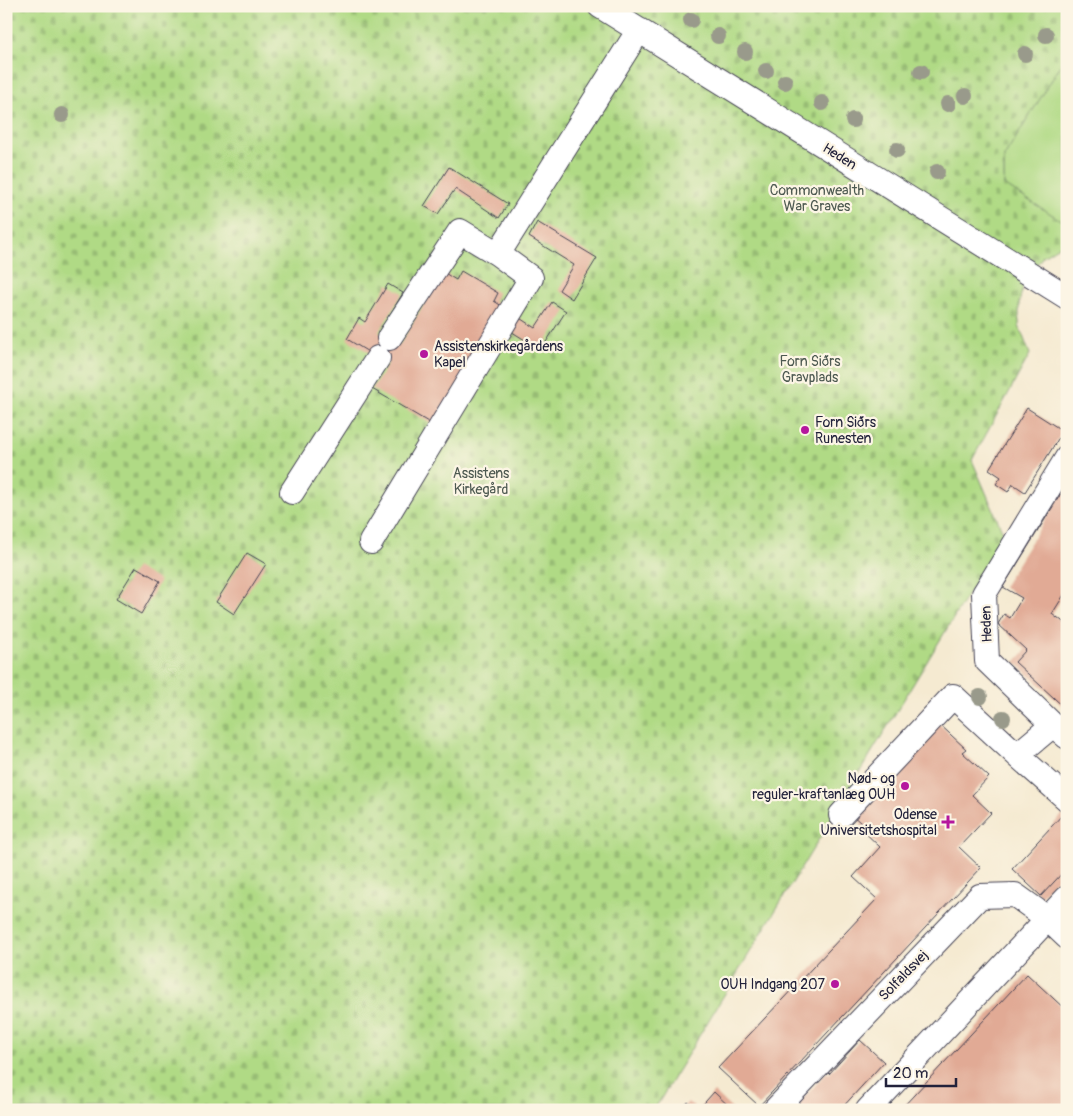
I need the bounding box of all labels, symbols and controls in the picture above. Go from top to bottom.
street label: Heden [820,139,860,173]
park label: Commonwealth War Graves [770,182,864,215]
place label: Assistenskirkegårdens Kapel [434,338,564,371]
marker: Assistenskirkegårdens Kapel [418,348,430,360]
park label: Forn Siðrs Gravplads [780,353,841,386]
place label: Forn Siðrs Runesten [815,414,877,447]
marker: Forn Siðrs Runesten [799,424,811,436]
park label: Assistens Kirkegård [453,465,510,498]
street label: Heden [977,605,996,643]
place label: Nød- og reguler-kraftanlæg OUH [752,770,895,803]
marker: Nød- og reguler-kraftanlæg OUH [899,780,911,792]
place label: Odense Universitetshospital [821,806,937,839]
marker: Odense Universitetshospital [941,815,955,829]
street label: Solfaldsvej [875,947,932,1004]
place label: OUH Indgang 207 [720,976,826,993]
marker: OUH Indgang 207 [829,978,841,990]
scale bar [886,1056,956,1088]
text: 20 m [893,1064,928,1083]

